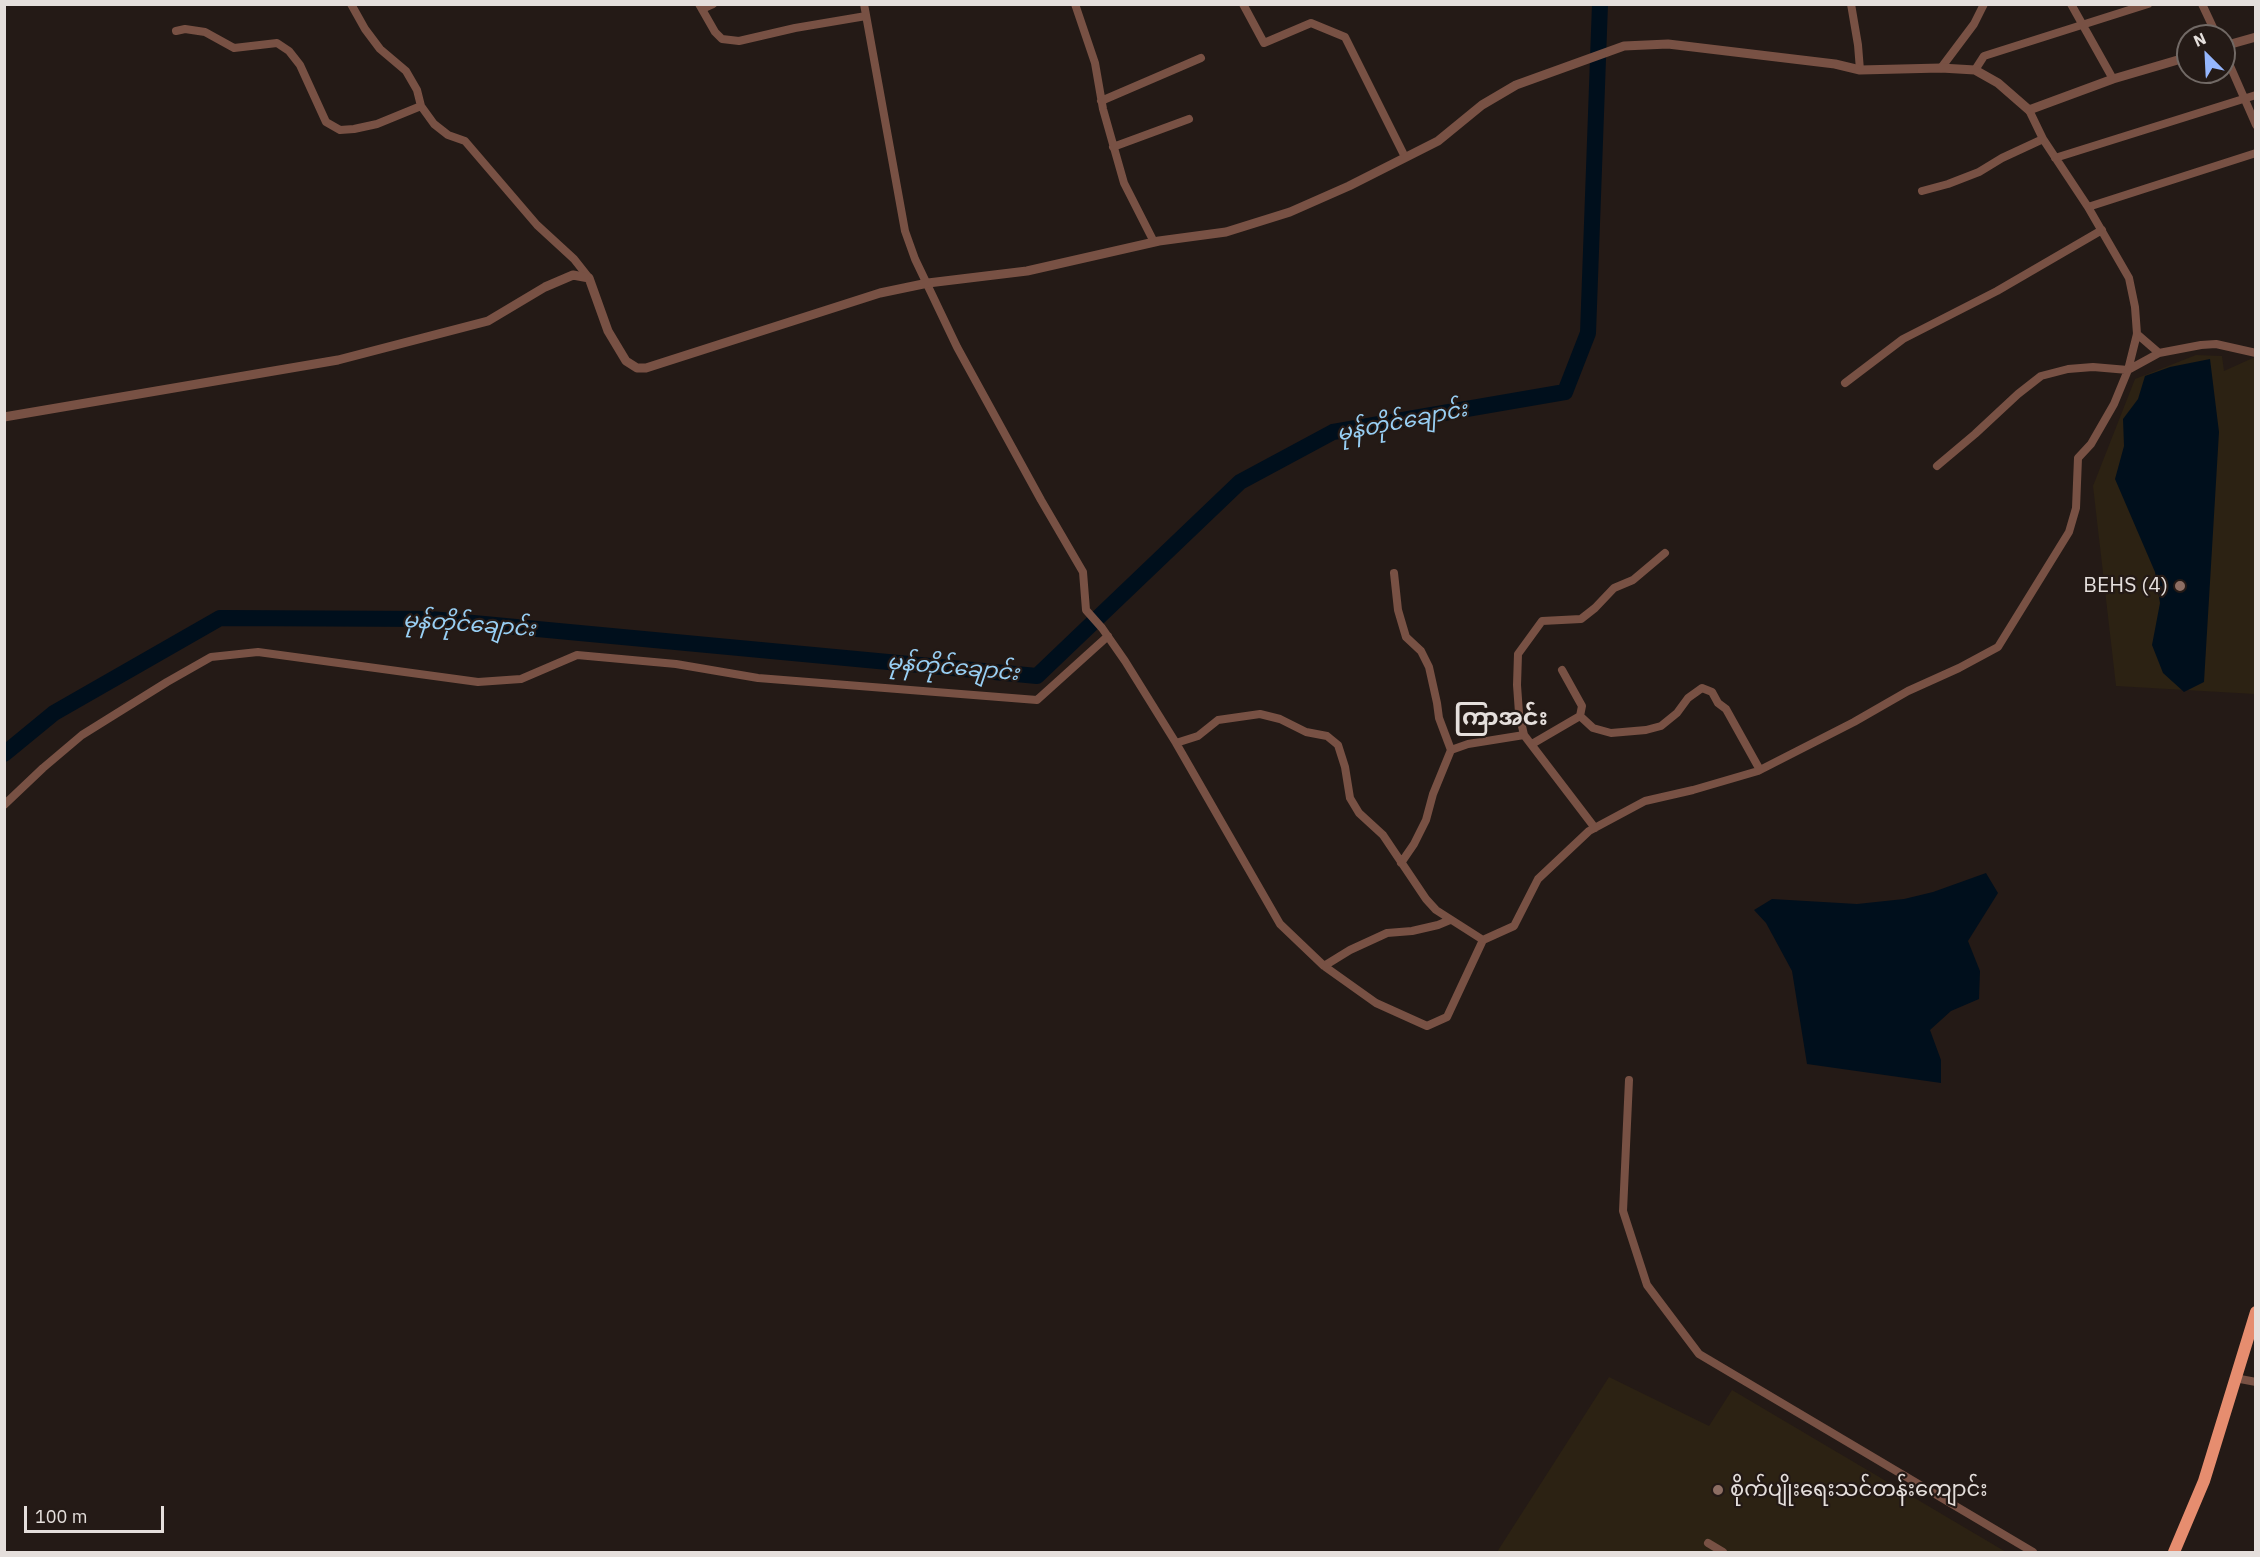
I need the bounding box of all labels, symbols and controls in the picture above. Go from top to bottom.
north arrow [2176,24,2236,84]
text: N [2190,28,2209,51]
water label: မုန်တိုင်ချောင်း [1334,396,1470,448]
place label: BEHS (4) [2083,573,2168,599]
marker: BEHS (4) [2173,579,2187,593]
water label: မုန်တိုင်ချောင်း [402,607,536,643]
water label: မုန်တိုင်ချောင်း [886,649,1020,687]
district label: ကြာအင်း [1454,704,1548,732]
place label: စိုက်ပျိုးရေးသင်တန်းကျောင်း [1730,1477,1987,1503]
marker: စိုက်ပျိုးရေးသင်တန်းကျောင်း [1711,1483,1725,1497]
scale bar [27,1494,166,1532]
text: 100 m [35,1505,87,1528]

